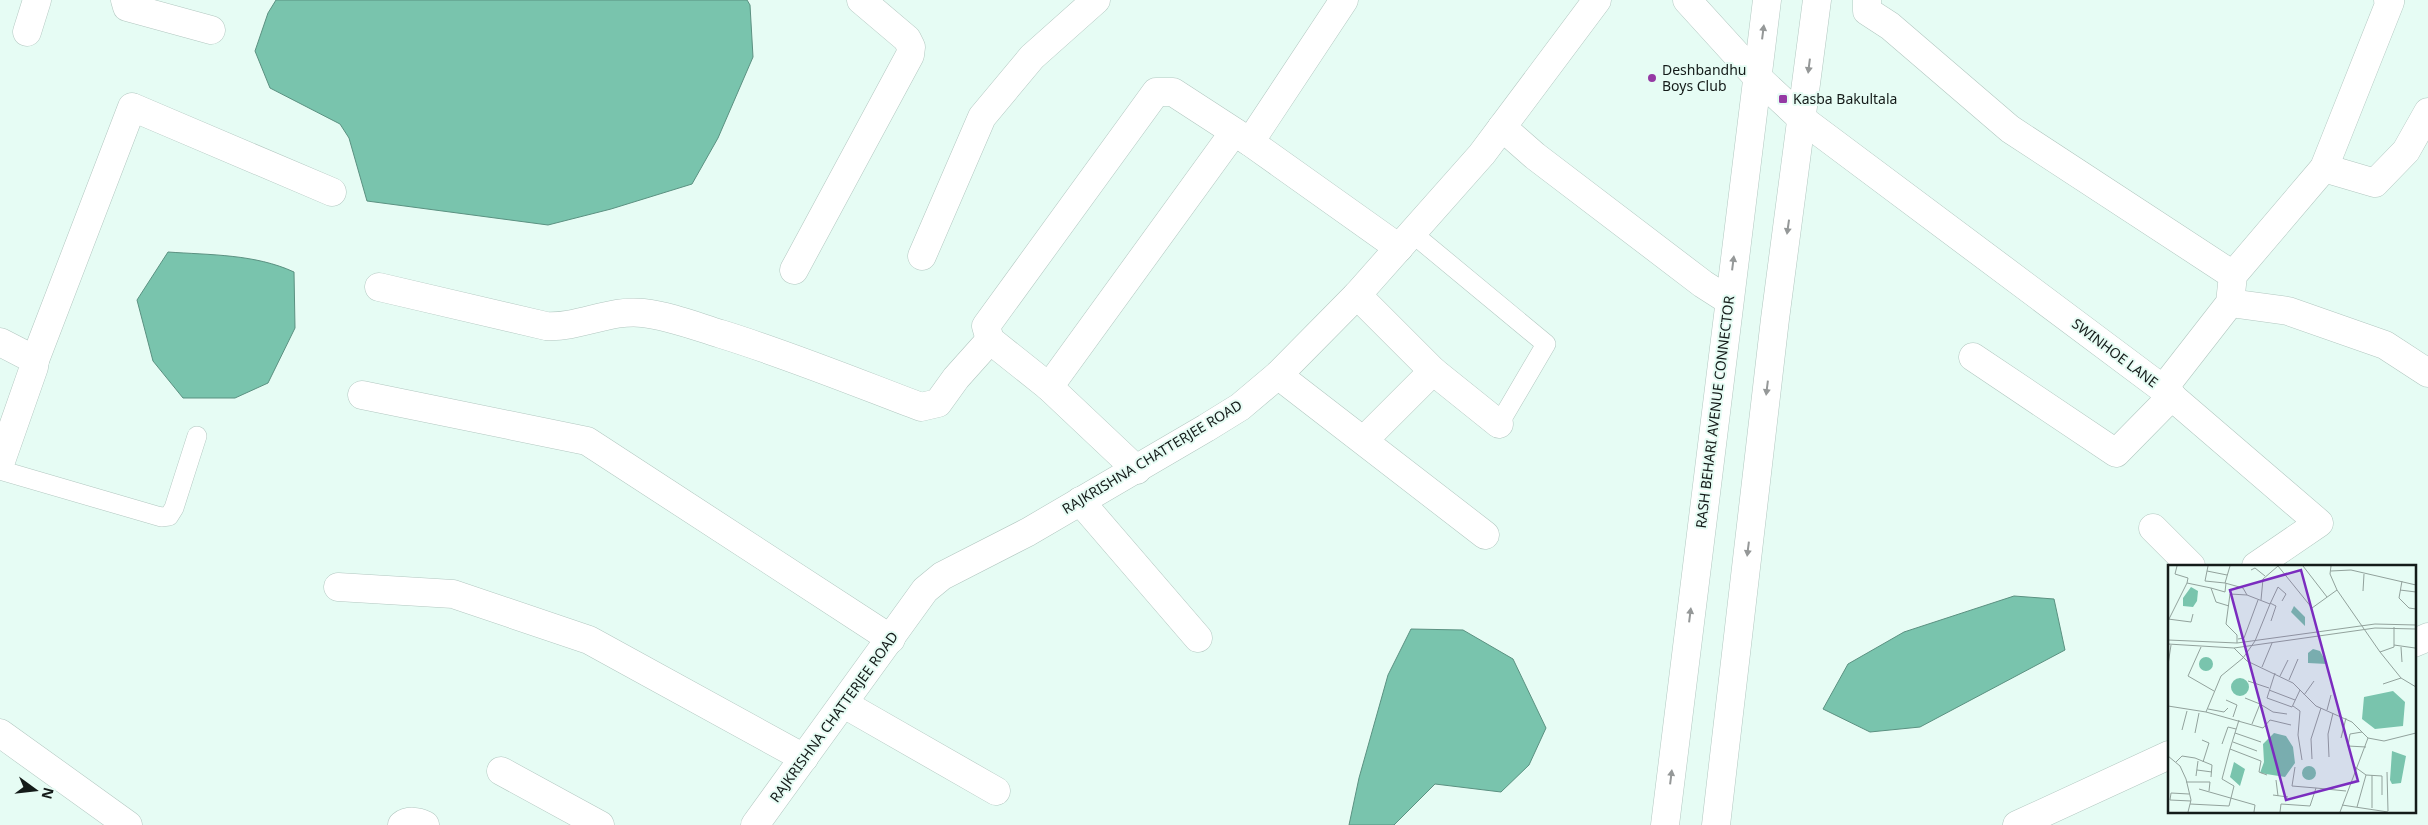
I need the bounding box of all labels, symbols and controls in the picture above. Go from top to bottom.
one-way arrow [1759,24,1767,40]
one-way arrow [1805,58,1813,74]
place label: Deshbandhu Boys Club [1662,60,1747,95]
marker: Deshbandhu Boys Club [1646,72,1658,84]
place label: Kasba Bakultala [1793,89,1897,108]
marker: Kasba Bakultala [1777,93,1789,105]
one-way arrow [1783,219,1791,235]
one-way arrow [1729,255,1737,271]
street label: RASH BEHARI AVENUE CONNECTOR [1691,294,1738,529]
street label: SWINHOE LANE [2068,314,2162,391]
one-way arrow [1763,380,1771,396]
street label: RAJKRISHNA CHATTERJEE ROAD [1058,395,1245,518]
one-way arrow [1744,542,1752,558]
inset map [2168,565,2416,812]
one-way arrow [1686,607,1694,623]
street label: RAJKRISHNA CHATTERJEE ROAD [765,628,902,806]
north arrow [10,765,60,815]
one-way arrow [1667,768,1675,784]
text: N [37,786,59,801]

